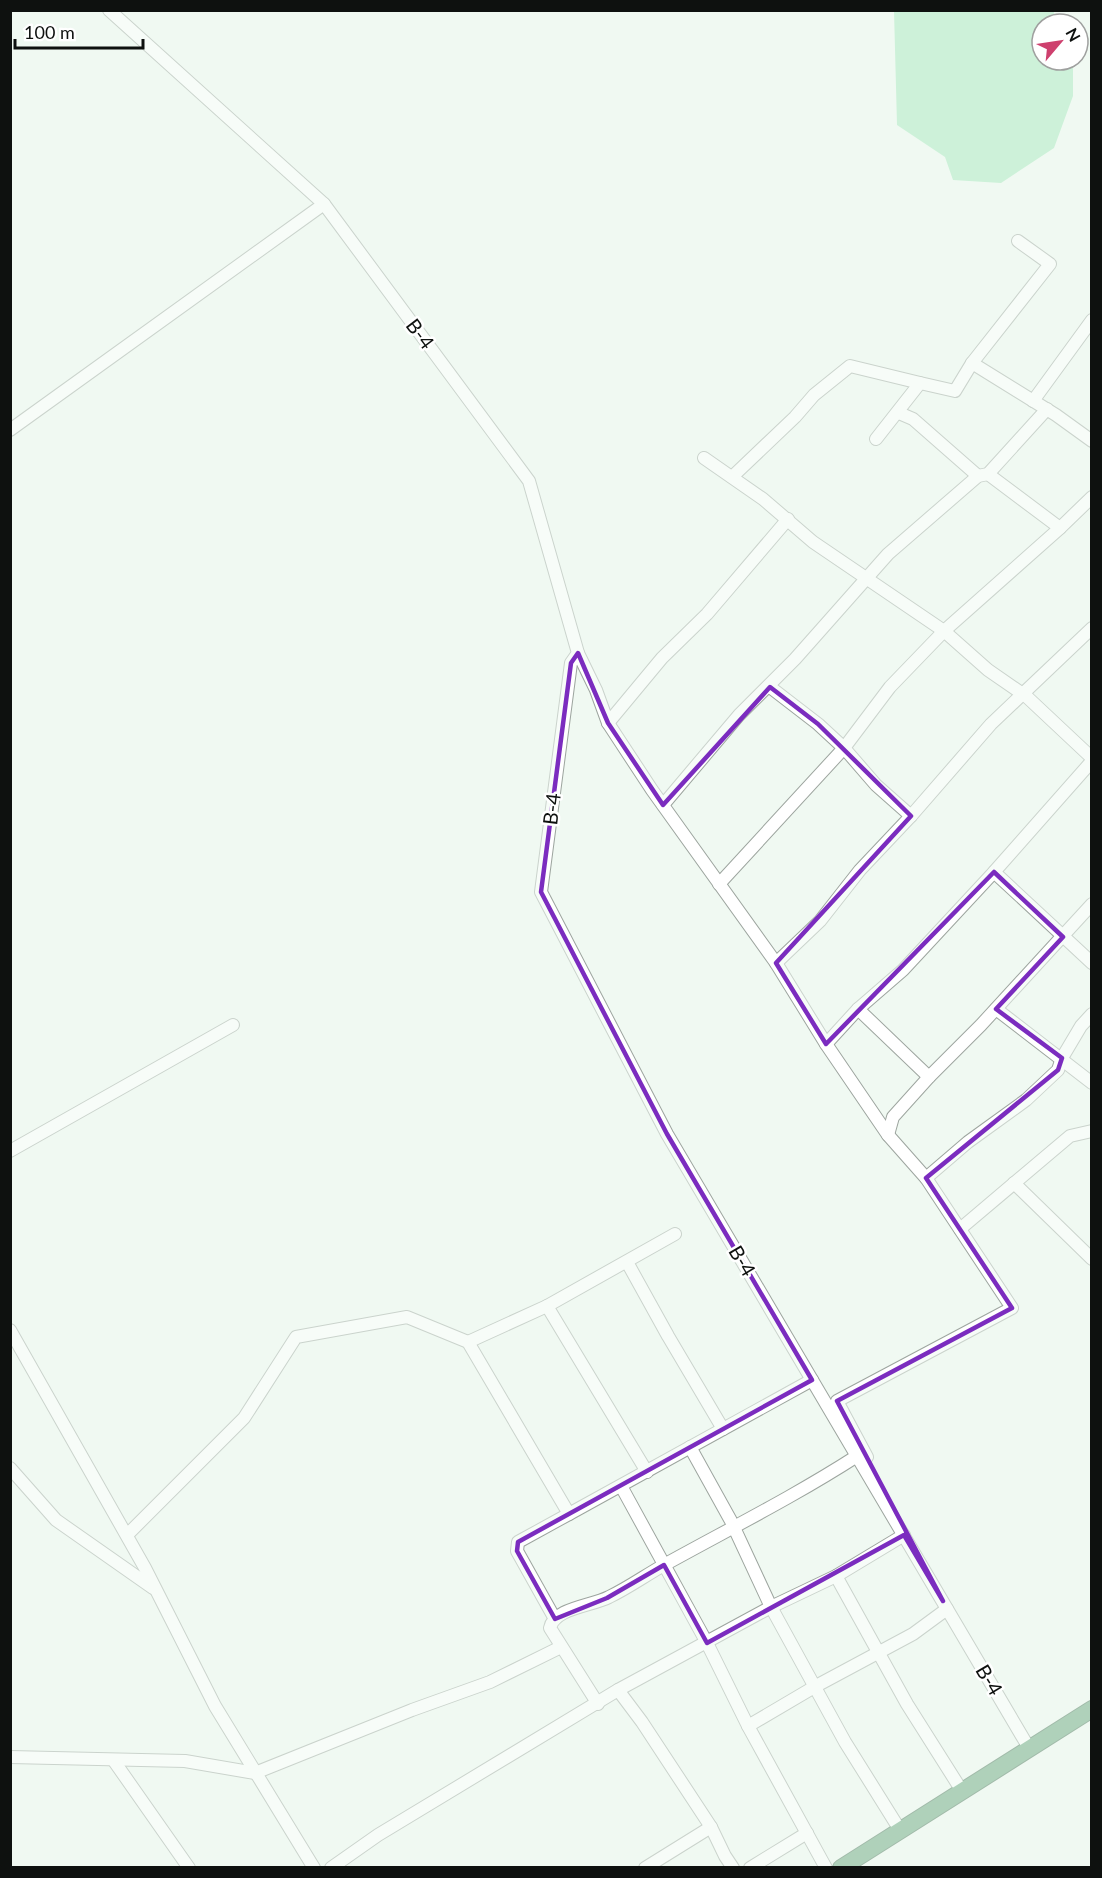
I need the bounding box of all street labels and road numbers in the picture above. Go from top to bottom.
street label: B-4 [402,313,440,354]
street label: B-4 [537,791,565,826]
street label: B-4 [724,1241,762,1281]
street label: B-4 [971,1660,1009,1700]

